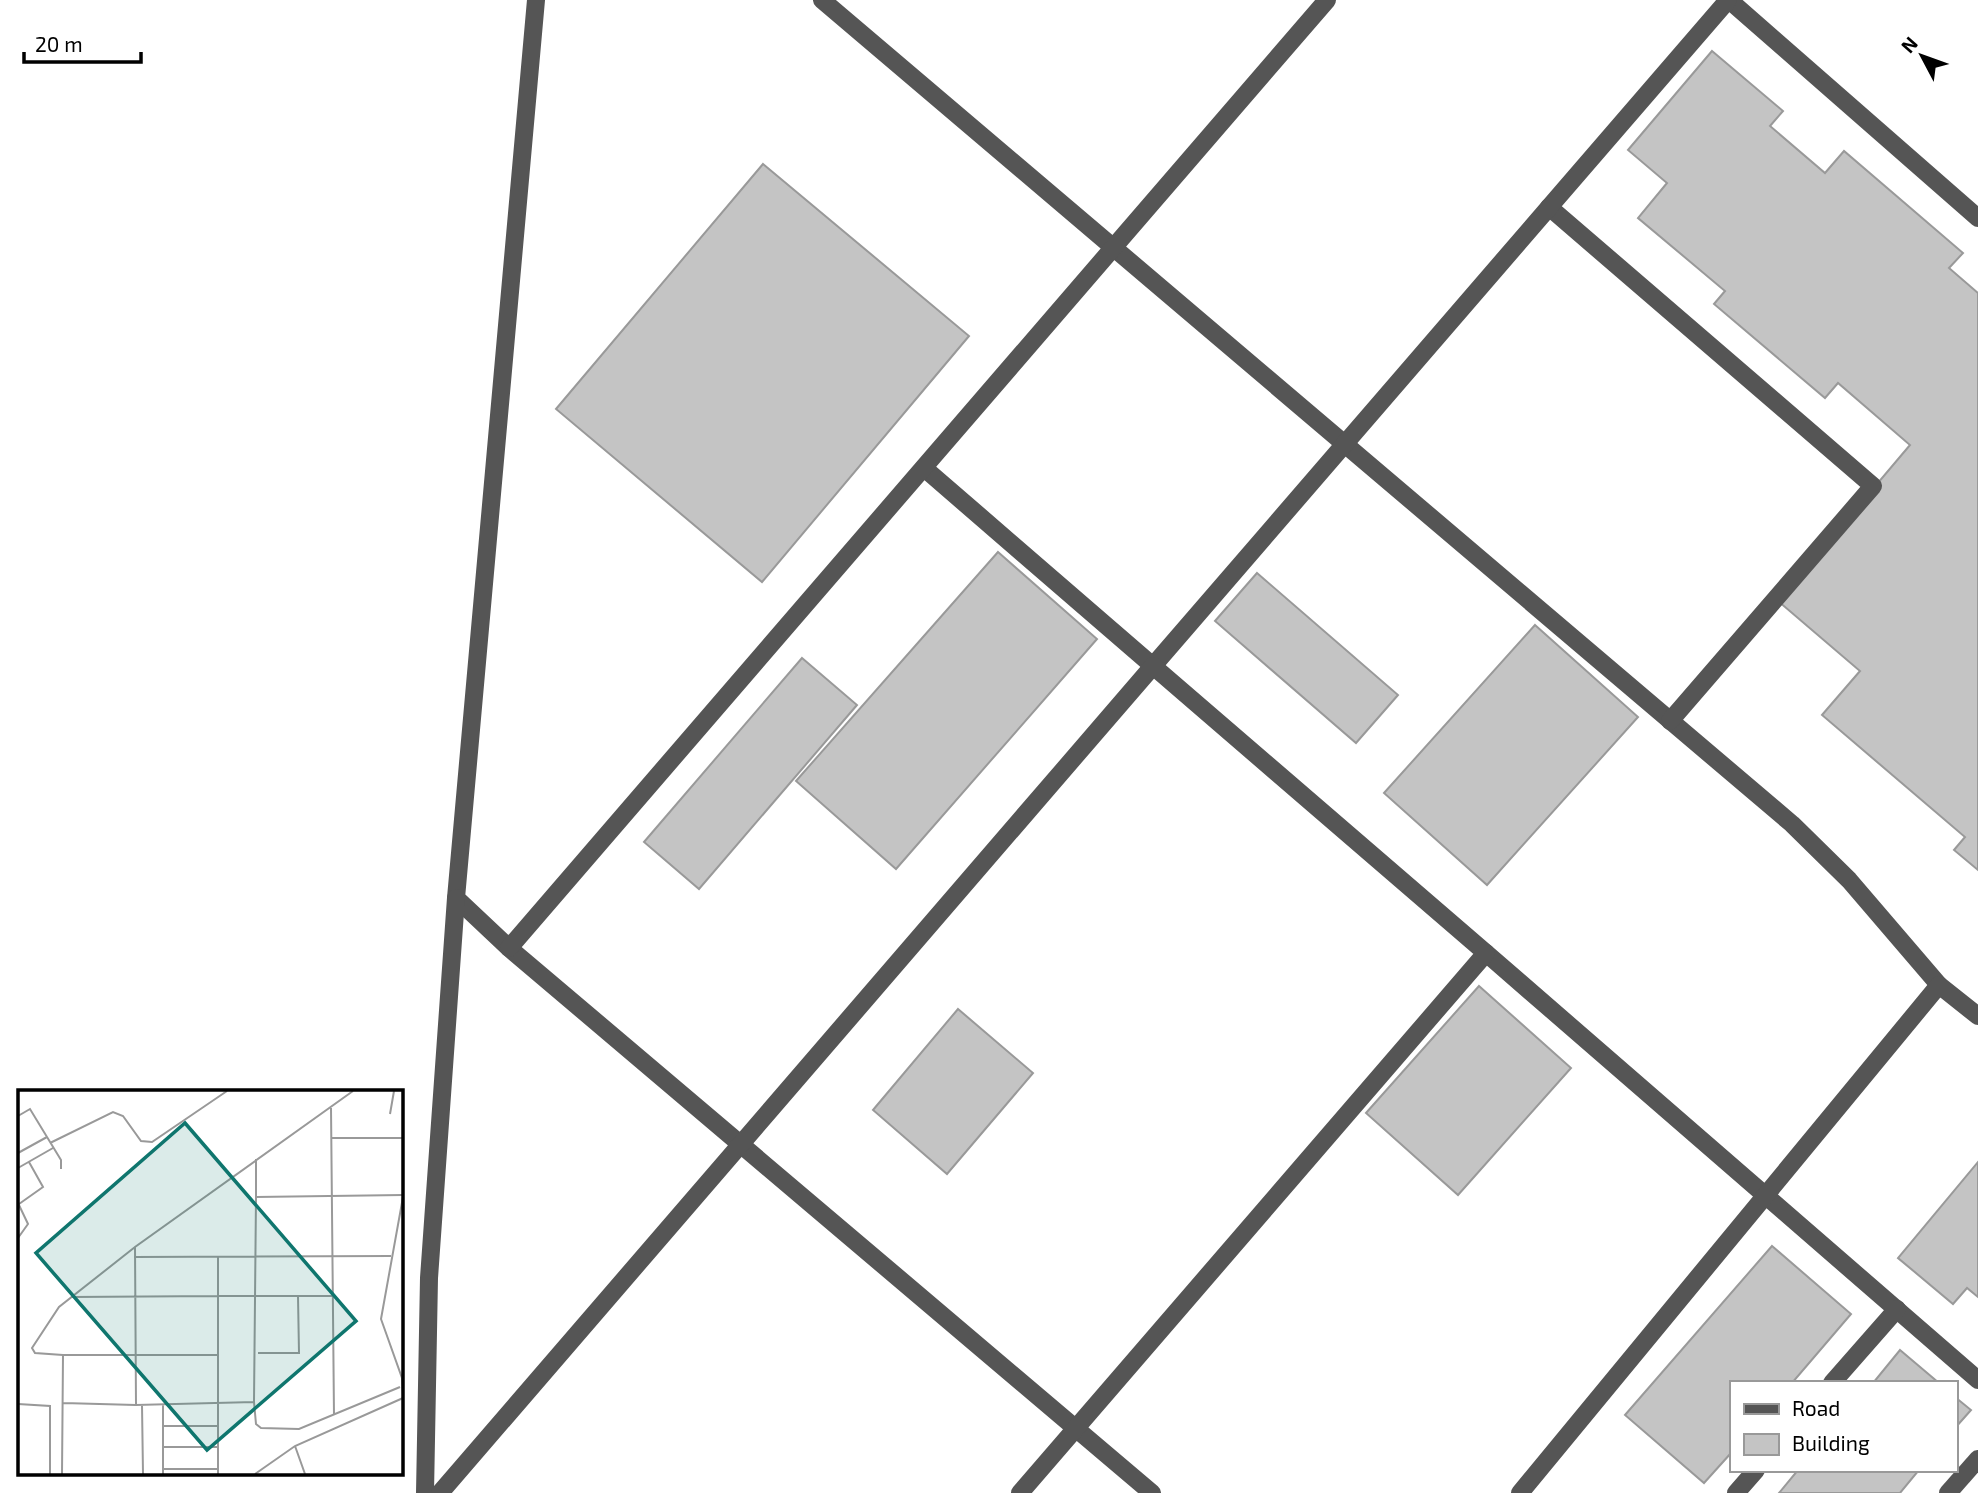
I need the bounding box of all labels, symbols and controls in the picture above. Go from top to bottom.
scale bar [24,21,142,65]
north arrow [1887,21,1957,91]
text: 20 m [35,31,83,56]
text: N [1896,32,1922,57]
inset map [18,1090,402,1476]
legend [1730,1381,1957,1472]
text: Road [1792,1395,1840,1420]
text: Building [1792,1430,1870,1455]

